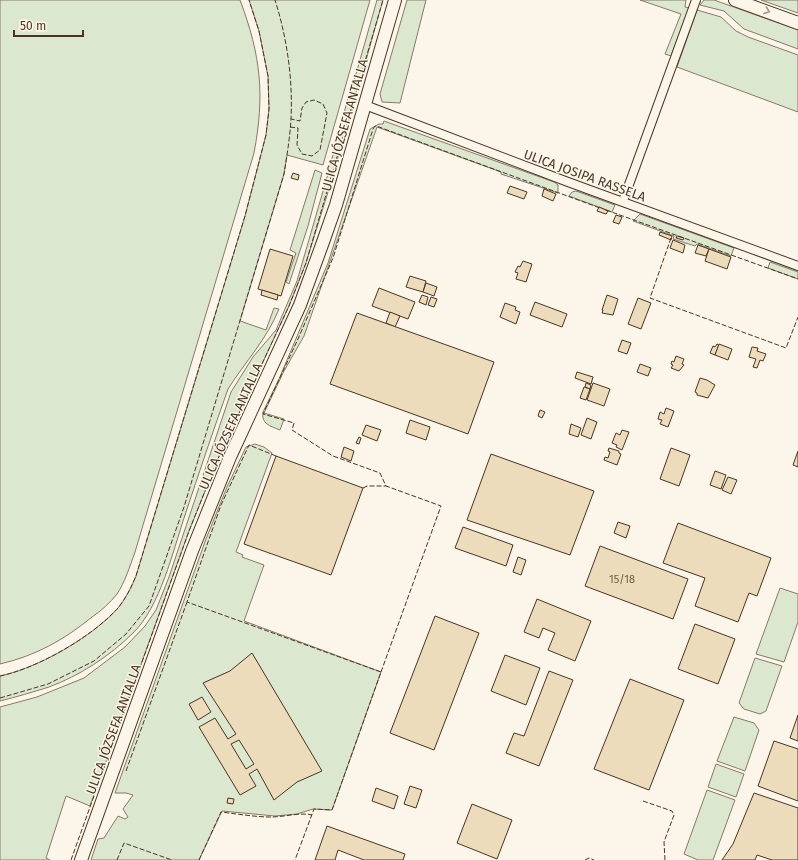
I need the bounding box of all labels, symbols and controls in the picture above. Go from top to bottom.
one-way arrow [763,7,770,15]
scale bar [14,12,83,38]
text: 50 m [20,19,46,33]
street label: ULICA JÓZSEFA ANTALLA [318,57,371,193]
street label: ULICA JOSIPA RASSELA [522,146,648,205]
street label: ULICA JÓZSEFA ANTALLA [196,360,265,492]
house number: 15/18 [609,573,635,586]
street label: ULICA JÓZSEFA ANTALLA [83,662,144,796]

